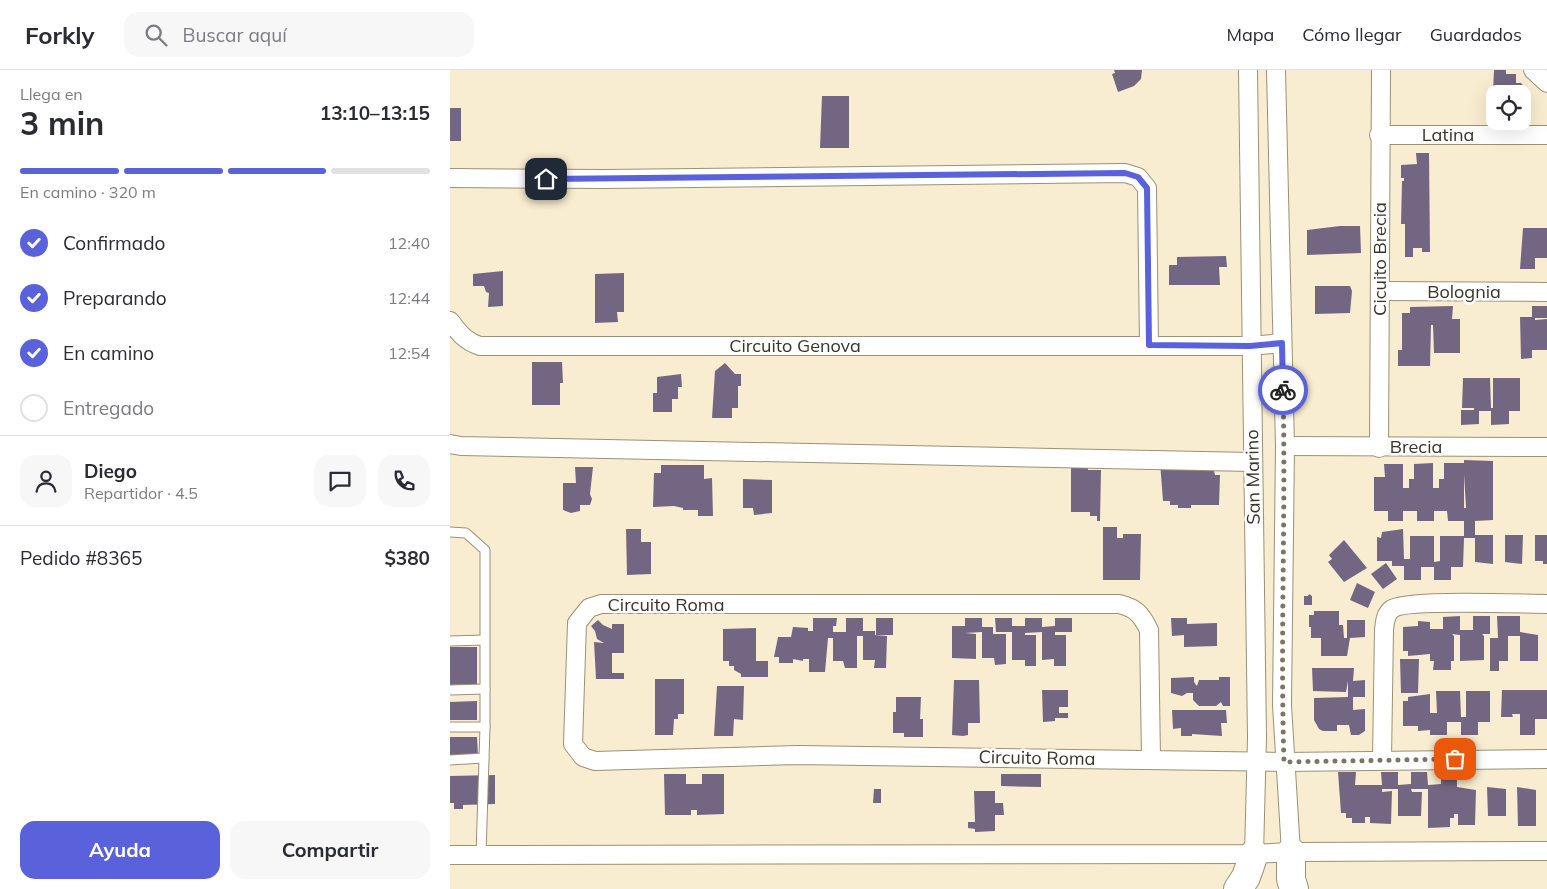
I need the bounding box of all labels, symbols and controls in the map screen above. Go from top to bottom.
search box [124,12,474,57]
text: Forkly [25,20,94,50]
icon: search [142,21,170,49]
text: Buscar aquí [182,23,287,47]
text: Mapa [1226,23,1274,46]
text: Cómo llegar [1302,23,1402,46]
text: Guardados [1430,23,1522,46]
text: Llega en [20,84,83,104]
map controls [1486,85,1531,130]
button: locate [1486,85,1531,130]
text: 13:10–13:15 [320,101,430,125]
text: 3 min [20,103,104,143]
street label: Latina [1422,123,1474,146]
pin [525,158,567,200]
icon: home [532,165,560,193]
text: En camino · 320 m [20,182,156,202]
street label: Cicuito Brecia [1368,202,1391,316]
icon: check [20,229,48,257]
text: Confirmado [63,231,165,255]
text: 12:40 [388,233,430,253]
street label: Bolognia [1427,280,1501,303]
icon: check [20,284,48,312]
text: Preparando [63,286,167,310]
text: 12:44 [388,288,430,308]
street label: Circuito Genova [729,334,861,357]
icon: check [20,339,48,367]
text: En camino [63,341,154,365]
text: 12:54 [388,343,430,363]
courier [1258,365,1308,415]
icon: bike [1269,376,1297,404]
text: Entregado [63,396,154,420]
street label: San Marino [1240,429,1265,525]
street label: Brecia [1390,435,1442,458]
button: person [20,455,72,507]
button: chat [314,455,366,507]
button: phone [378,455,430,507]
text: Diego [84,459,137,483]
text: Repartidor · 4.5 [84,483,198,503]
text: Pedido #8365 [20,546,142,570]
text: $380 [384,546,430,570]
street label: Circuito Roma [608,593,724,616]
pin [1434,738,1476,780]
street label: Circuito Roma [978,745,1096,770]
icon: bag [1441,745,1469,773]
button: Ayuda [20,821,220,879]
button: Compartir [230,821,430,879]

